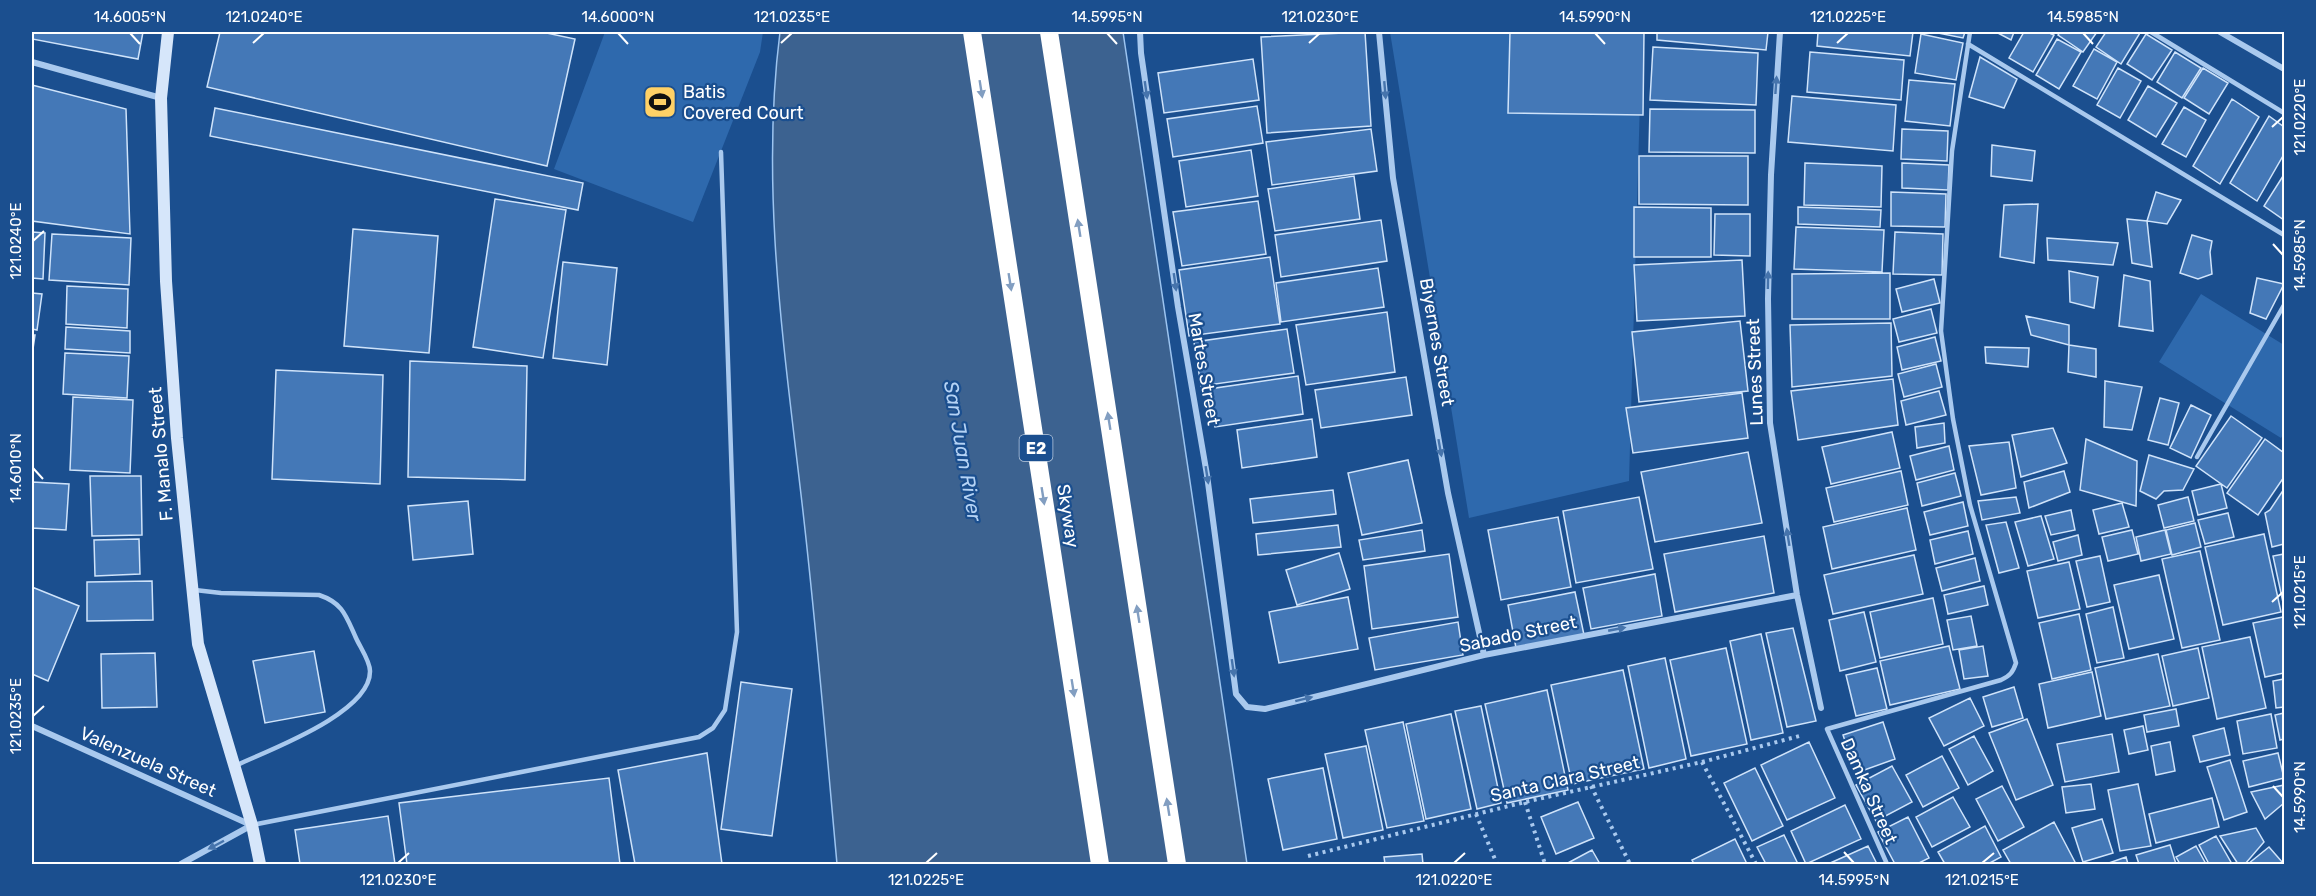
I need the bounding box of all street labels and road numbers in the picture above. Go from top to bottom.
street label: Biyernes Street [1415,276,1459,408]
street label: Martes Street [1183,311,1225,427]
street label: Lunes Street [1742,318,1768,426]
street label: F. Manalo Street [144,386,178,522]
road number: E2 [1020,435,1052,461]
street label: Skyway [1052,483,1084,550]
street label: Sabado Street [1457,611,1579,657]
street label: Valenzuela Street [76,722,220,802]
street label: Damka Street [1836,735,1902,847]
street label: Santa Clara Street [1488,751,1642,807]

